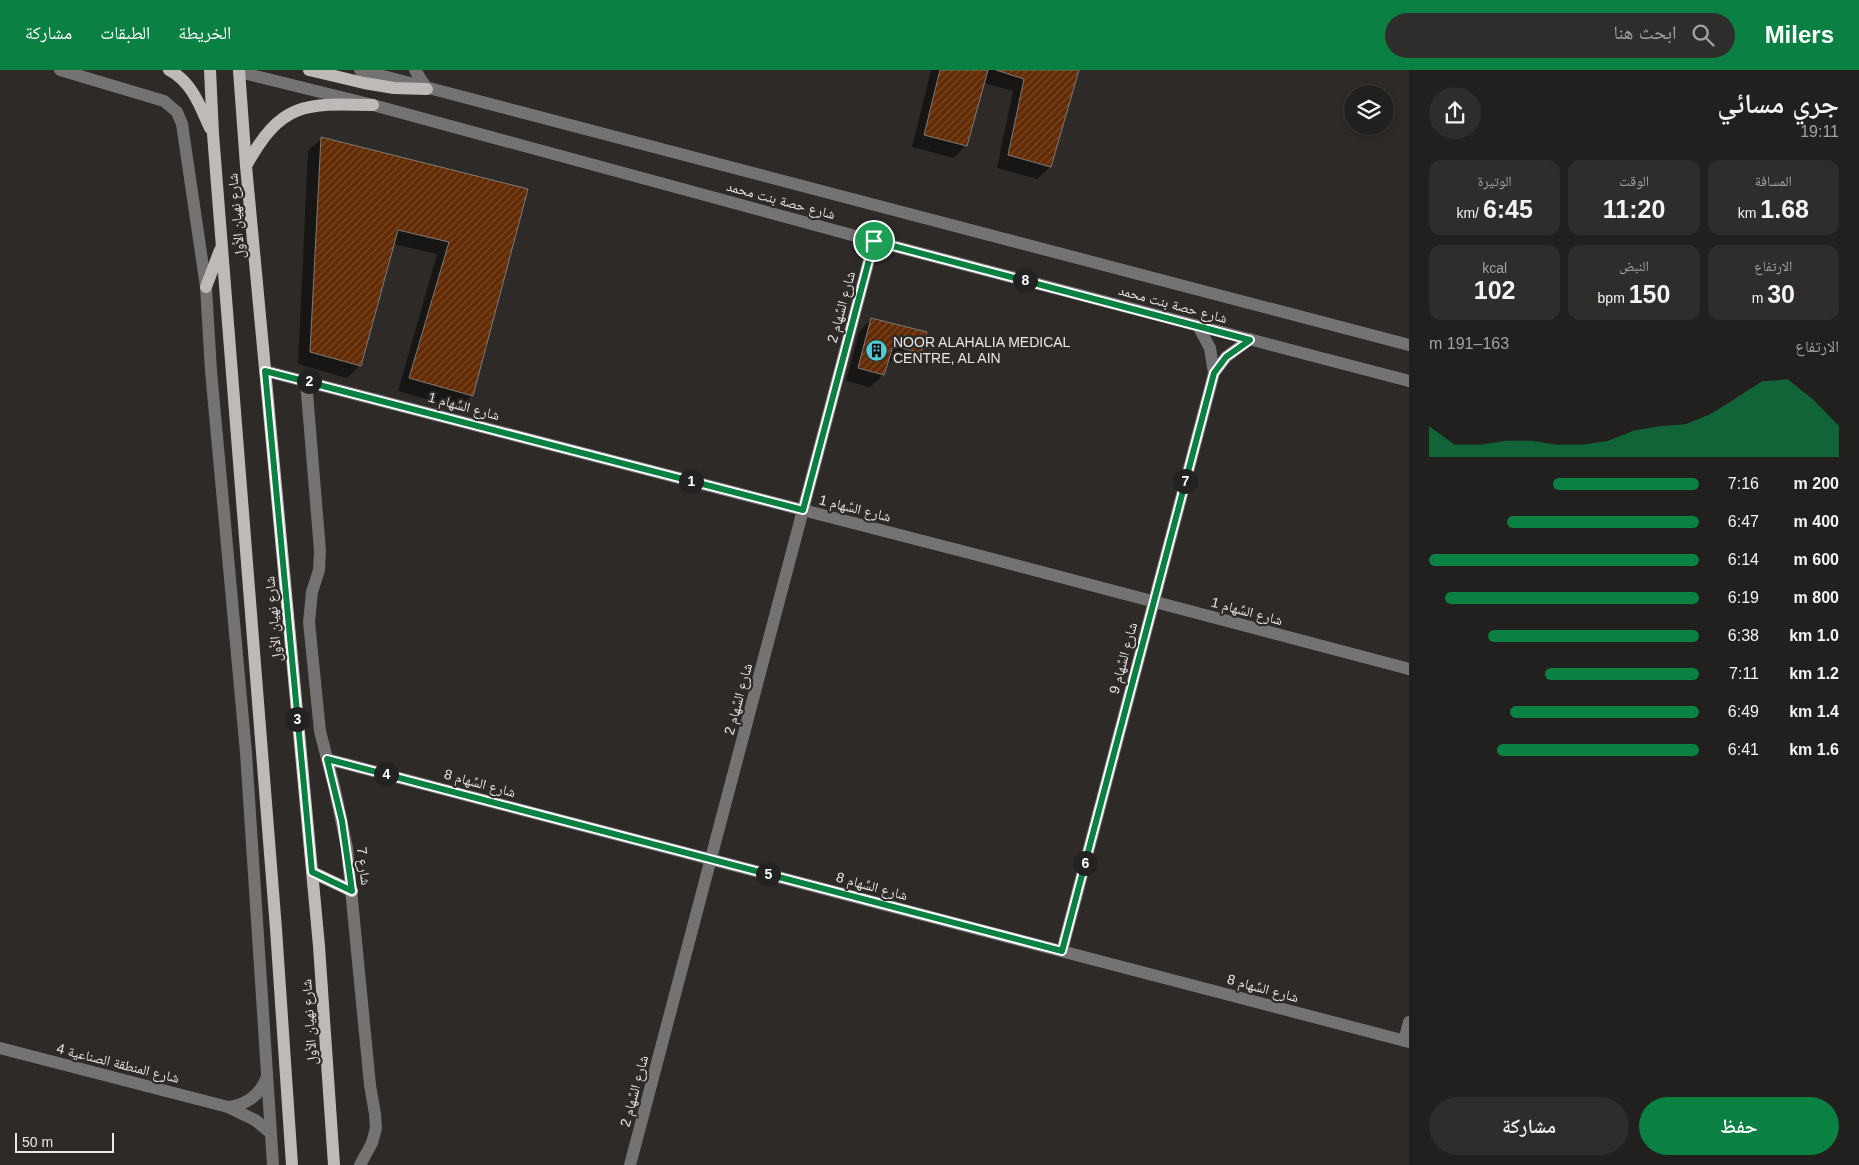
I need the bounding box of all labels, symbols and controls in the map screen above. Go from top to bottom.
search box [1385,13,1735,58]
icon: search [1689,21,1717,49]
text: Milers [1765,21,1834,48]
text: ابحث هنا [1613,22,1677,43]
text: مشاركة [25,23,72,43]
text: الطبقات [100,23,150,43]
text: الخريطة [178,23,231,43]
map controls [1344,85,1394,135]
button: layers [1344,85,1394,135]
button: share [1429,87,1481,139]
text: جري مسائي [1717,88,1839,119]
text: 19:11 [1800,123,1839,140]
street label: شارع نهيان الأول [224,172,250,259]
text: الوتيرة [1478,173,1512,189]
text: الوقت [1619,173,1649,189]
text: المسافة [1755,173,1792,189]
street label: شارع حصة بنت محمد [724,178,837,224]
text: 6:45 [1483,195,1533,223]
text: 11:20 [1603,195,1665,223]
text: 1.68 [1760,195,1809,223]
text: /km [1456,205,1483,221]
text: km [1738,205,1760,221]
pin [853,220,895,262]
icon: arrive [860,227,888,255]
text: النبض [1619,258,1649,274]
text: الارتفاع [1754,258,1792,274]
text: kcal [1482,260,1507,276]
pin: 8 [1012,268,1038,292]
street label: شارع السِّهام 2 [824,269,860,345]
text: 8 [1022,272,1029,288]
text: 102 [1474,276,1516,304]
text: 150 [1629,280,1670,308]
text: 30 [1767,280,1795,308]
street label: شارع حصة بنت محمد [1116,282,1229,328]
text: bpm [1598,290,1629,306]
text: m [1752,290,1767,306]
place label: NOOR ALAHALIA MEDICAL CENTRE, AL AIN [893,334,1071,366]
text: 163–191 m [1429,335,1509,352]
building icon: NOOR ALAHALIA MEDICAL CENTRE, AL AIN [865,338,889,362]
text: الارتفاع [1795,338,1839,355]
pin: 2 [296,368,322,394]
text: 2 [306,373,313,389]
street label: شارع السِّهام 1 [426,389,502,425]
pin: 1 [678,468,704,494]
pin: 7 [1172,468,1198,494]
text: 1 [688,473,695,489]
text: 7 [1182,473,1189,489]
text: 7:16 [1728,475,1759,492]
text: 200 m [1794,475,1839,492]
street label: شارع السِّهام 1 [817,491,893,527]
text: 6:47 [1728,513,1759,530]
text: 400 m [1794,513,1839,530]
text: 6:14 [1728,551,1759,568]
text: 600 m [1794,551,1839,568]
street label: شارع نهيان الأول [261,575,287,662]
text: 6:19 [1728,589,1759,606]
text: 800 m [1794,589,1839,606]
street label: شارع السِّهام 1 [1209,594,1285,630]
street label: شارع السِّهام 9 [1106,620,1142,696]
text: 6:38 [1728,627,1759,644]
text: 1.0 km [1789,627,1839,644]
street label: شارع السِّهام 2 [721,661,757,737]
text: 7:11 [1729,665,1759,682]
text: 1.2 km [1789,665,1839,682]
text: 6:49 [1728,703,1759,720]
text: 1.4 km [1789,703,1839,720]
pin: 3 [284,706,310,732]
text: 3 [294,711,301,727]
text: 6:41 [1728,741,1759,758]
text: 1.6 km [1789,741,1839,758]
pin: 4 [374,762,398,786]
text: 4 [383,766,390,782]
street label: شارع السِّهام 8 [442,766,518,802]
street label: شارع 7 [352,846,374,886]
pin: 6 [1072,850,1098,876]
text: 6 [1082,855,1089,871]
pin: 5 [756,862,780,886]
text: 5 [765,866,772,882]
street label: شارع السِّهام 8 [834,869,910,905]
street label: شارع السِّهام 8 [1225,971,1301,1007]
street label: شارع نهيان الأول [298,978,322,1065]
street label: شارع المنطقة الصناعية 4 [54,1040,181,1088]
street label: شارع السِّهام 2 [617,1053,653,1129]
button: مشاركة [1429,1097,1629,1155]
button: حفظ [1639,1097,1839,1155]
scale bar [15,1130,114,1153]
text: 50 m [22,1134,53,1150]

